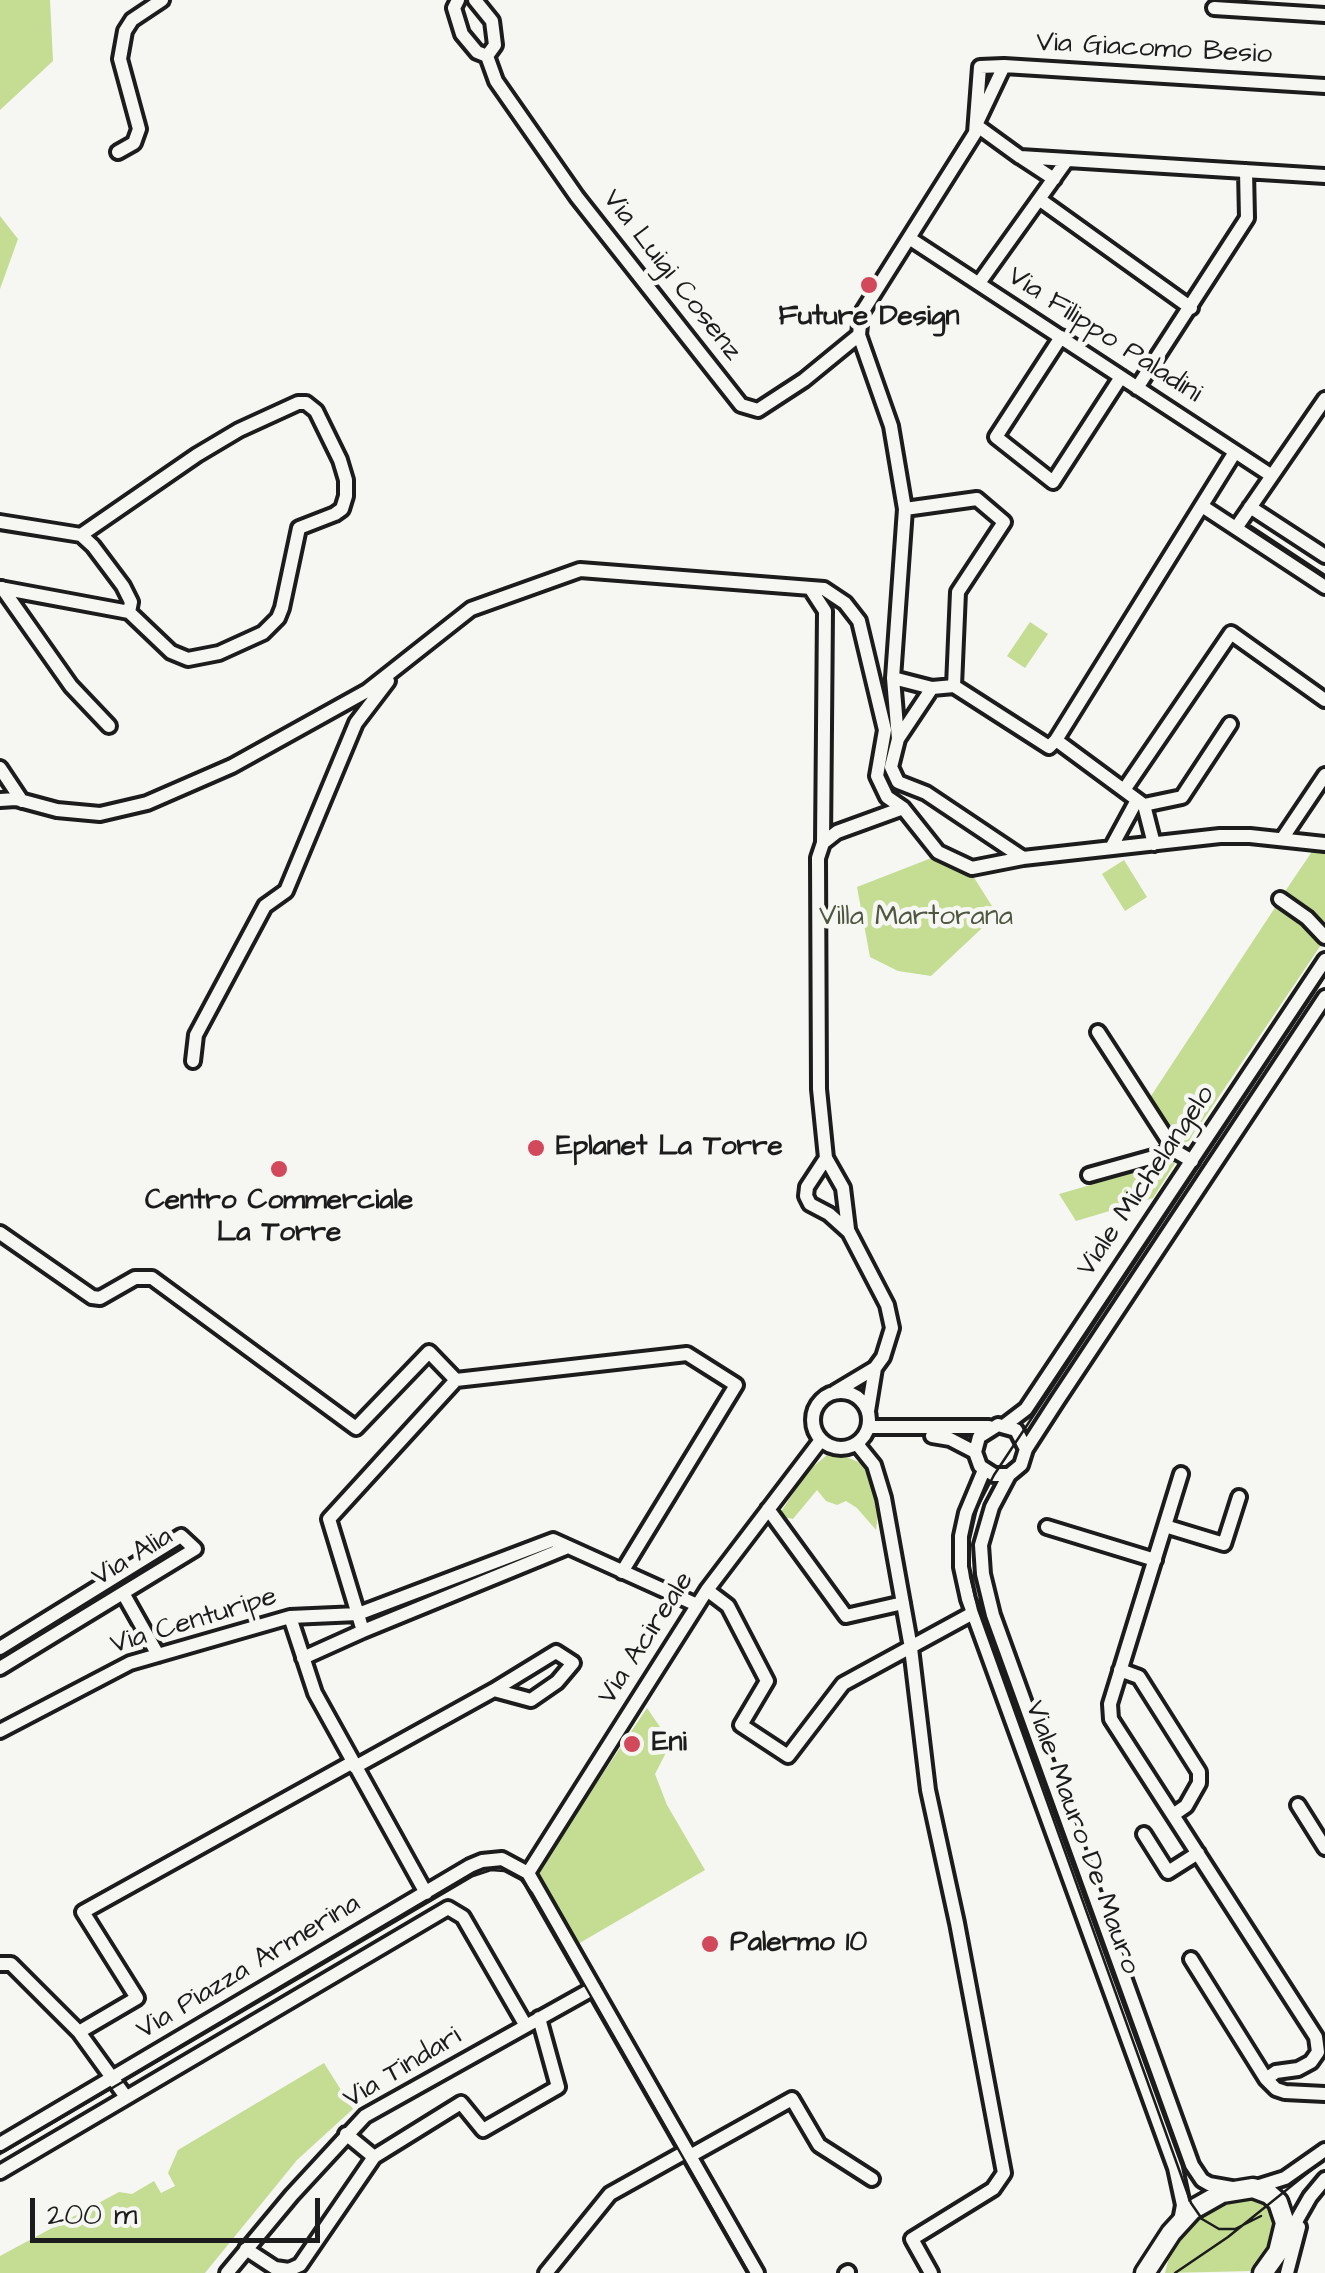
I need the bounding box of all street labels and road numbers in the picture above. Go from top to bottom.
street label: Via Giacomo Besio [1035,27,1273,73]
street label: Via Luigi Cosenz [594,184,748,368]
street label: Via Filippo Paladini [1000,261,1208,411]
street label: Viale Michelangelo [1071,1080,1223,1284]
street label: Via Alia [87,1521,179,1595]
street label: Via Acireale [592,1566,702,1712]
street label: Via Centuripe [107,1581,281,1663]
street label: Viale Mauro De Mauro [1016,1697,1146,1979]
street label: Via Piazza Armerina [131,1888,367,2048]
street label: Via Tindari [338,2021,468,2117]

